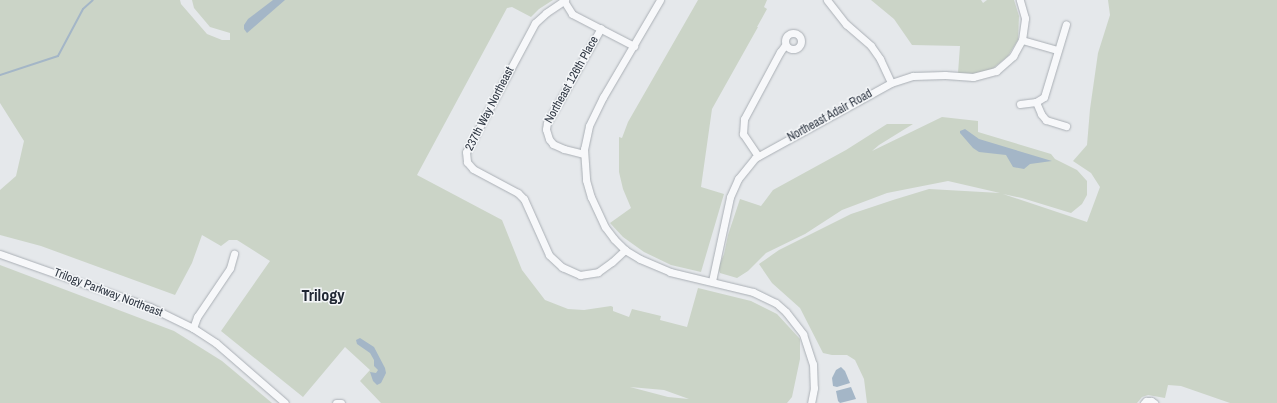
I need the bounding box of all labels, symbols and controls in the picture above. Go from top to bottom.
street label: Northeast 126th Place [542,34,602,126]
street label: 237th Way Northeast [463,65,517,153]
street label: Northeast Adair Road [785,87,875,145]
street label: Trilogy Parkway Northeast [51,266,165,320]
district label: Trilogy [301,285,345,305]

